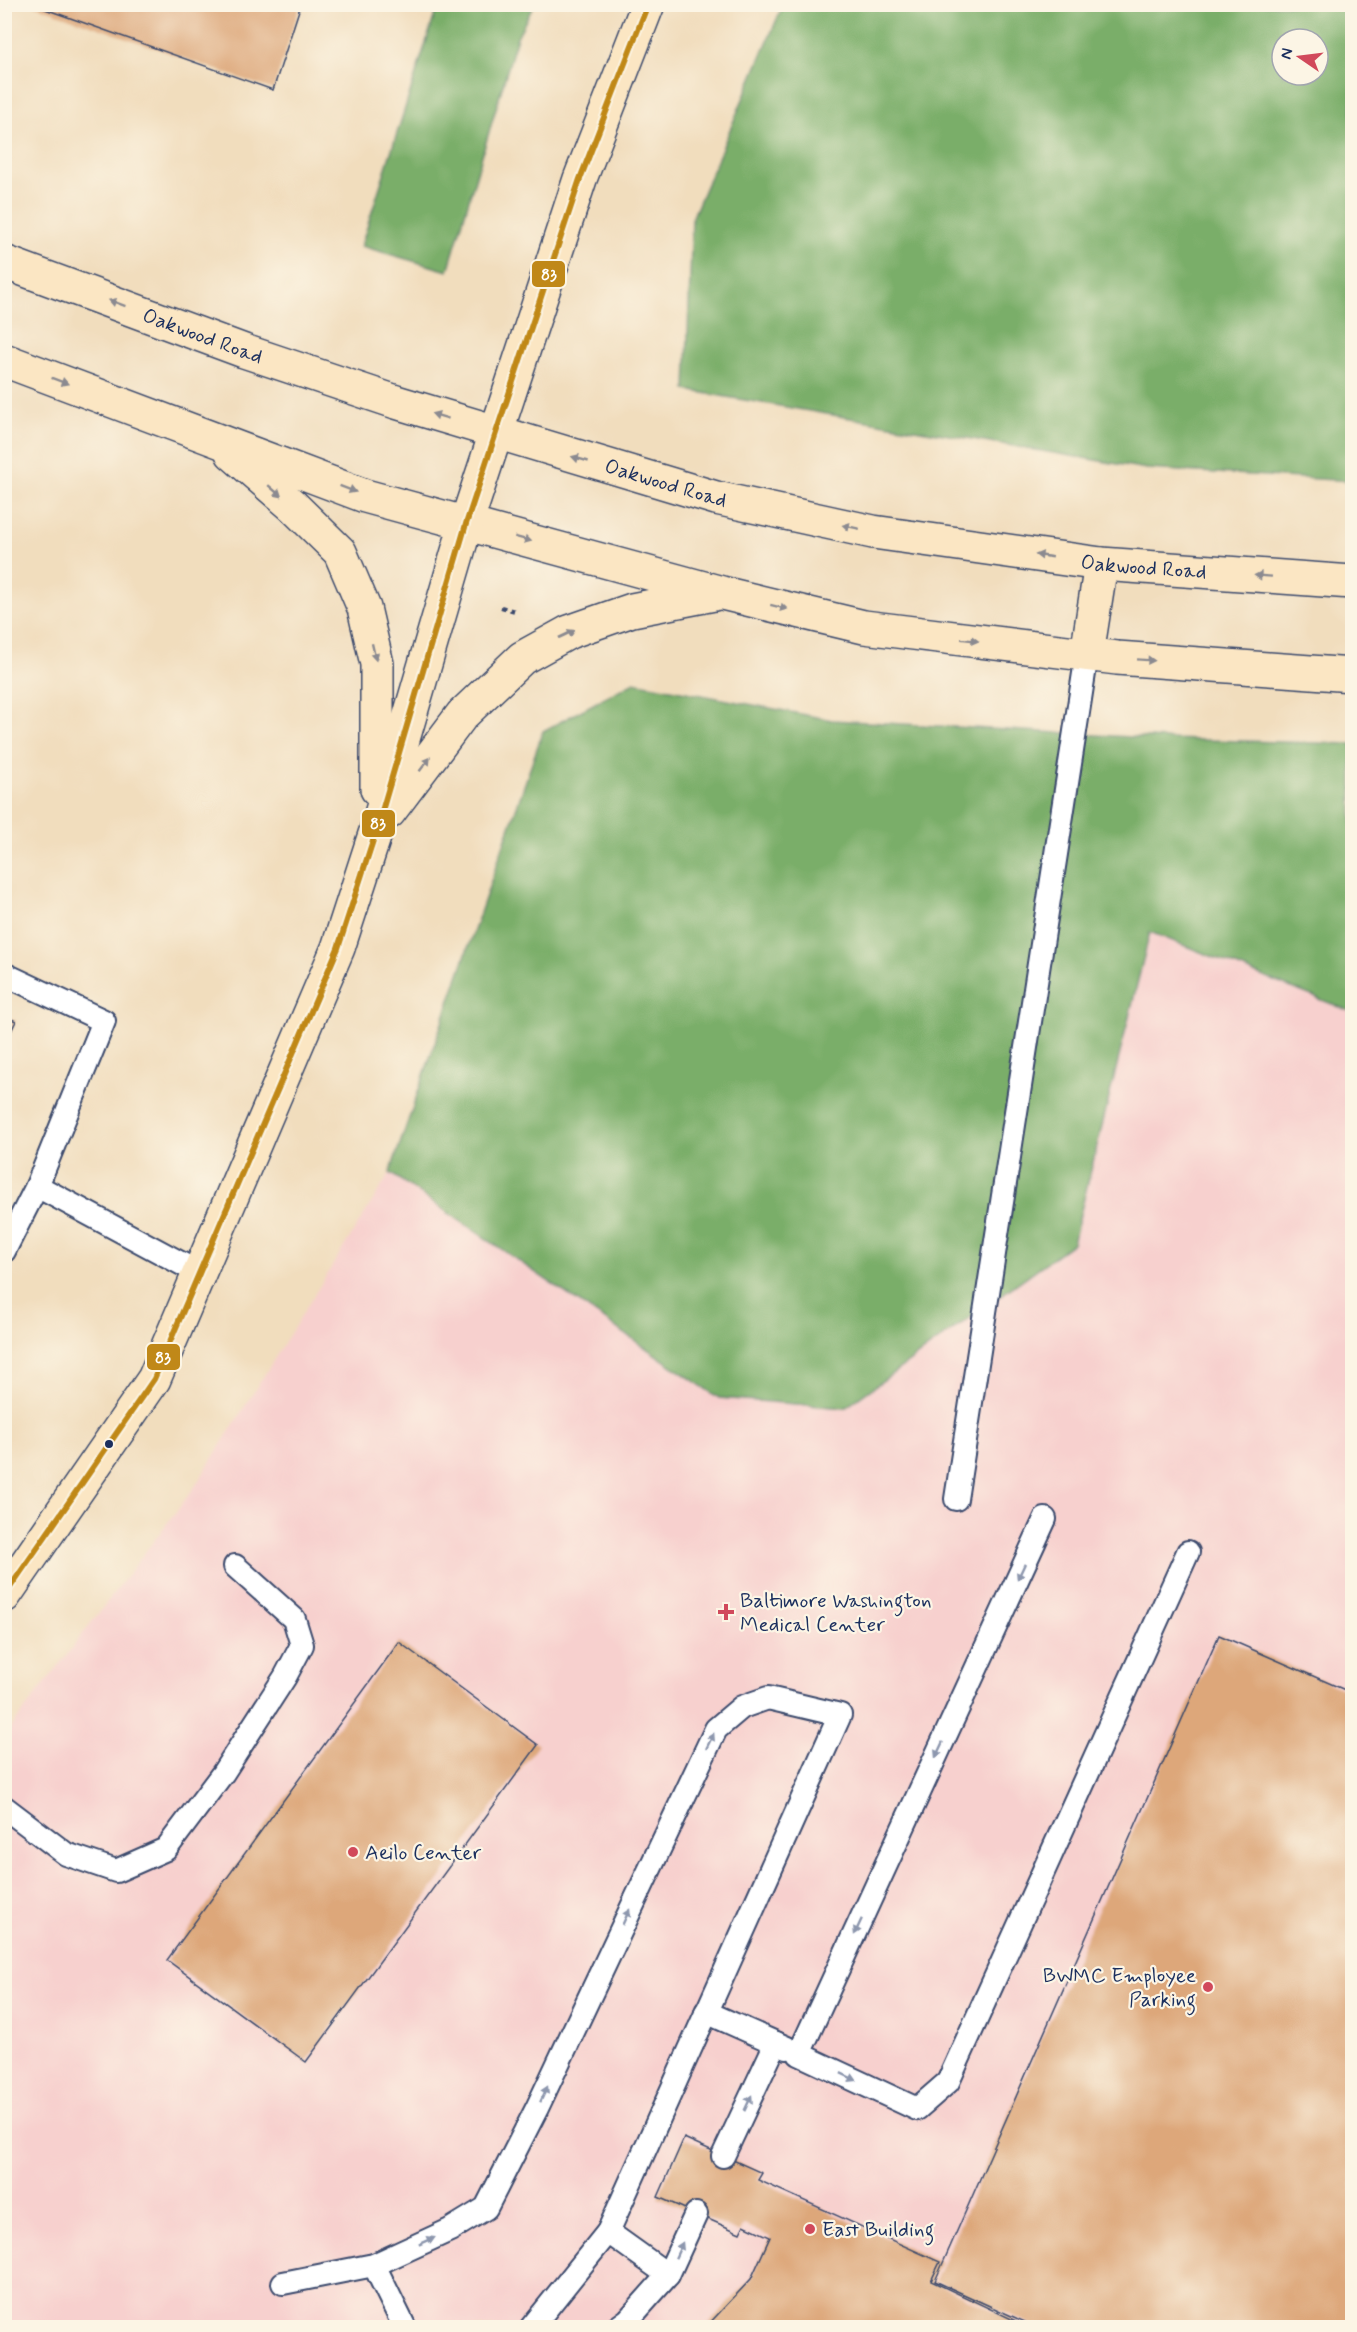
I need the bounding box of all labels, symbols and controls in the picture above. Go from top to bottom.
north arrow [1270,27,1330,87]
text: N [1275,46,1298,61]
line badge: 83 [531,260,566,288]
text: 83 [541,265,557,286]
one-way arrow [108,298,126,308]
street label: Oakwood Road [139,302,266,371]
one-way arrow [52,376,70,386]
one-way arrow [431,411,449,420]
street label: Oakwood Road [601,452,729,515]
one-way arrow [571,454,589,463]
one-way arrow [267,484,282,497]
one-way arrow [340,485,358,495]
one-way arrow [841,522,860,531]
one-way arrow [514,535,532,544]
street label: Oakwood Road [1079,548,1207,587]
one-way arrow [1034,551,1053,560]
one-way arrow [1253,571,1272,581]
one-way arrow [769,602,788,612]
one-way arrow [558,629,575,638]
one-way arrow [961,636,980,645]
one-way arrow [370,643,379,662]
one-way arrow [1136,655,1155,665]
one-way arrow [419,756,432,772]
line badge: 83 [361,809,396,838]
text: 83 [370,814,386,835]
line badge: 83 [146,1343,181,1371]
text: 83 [155,1348,171,1369]
unlabelled marker [103,1438,115,1450]
one-way arrow [1016,1564,1025,1581]
place label: Baltimore Washington Medical Center [740,1587,931,1639]
marker: Baltimore Washington Medical Center [717,1603,735,1621]
one-way arrow [705,1733,714,1750]
one-way arrow [935,1741,944,1758]
place label: Aeilo Center [365,1839,481,1867]
marker: Aeilo Center [346,1845,360,1859]
one-way arrow [621,1909,630,1926]
one-way arrow [853,1918,862,1935]
place label: BWMC Employee Parking [1043,1962,1196,2016]
marker: BWMC Employee Parking [1201,1980,1215,1994]
one-way arrow [841,2073,858,2082]
one-way arrow [539,2086,548,2103]
one-way arrow [743,2095,752,2112]
place label: East Building [822,2216,934,2246]
marker: East Building [803,2222,817,2236]
one-way arrow [418,2236,435,2245]
one-way arrow [675,2242,684,2259]

